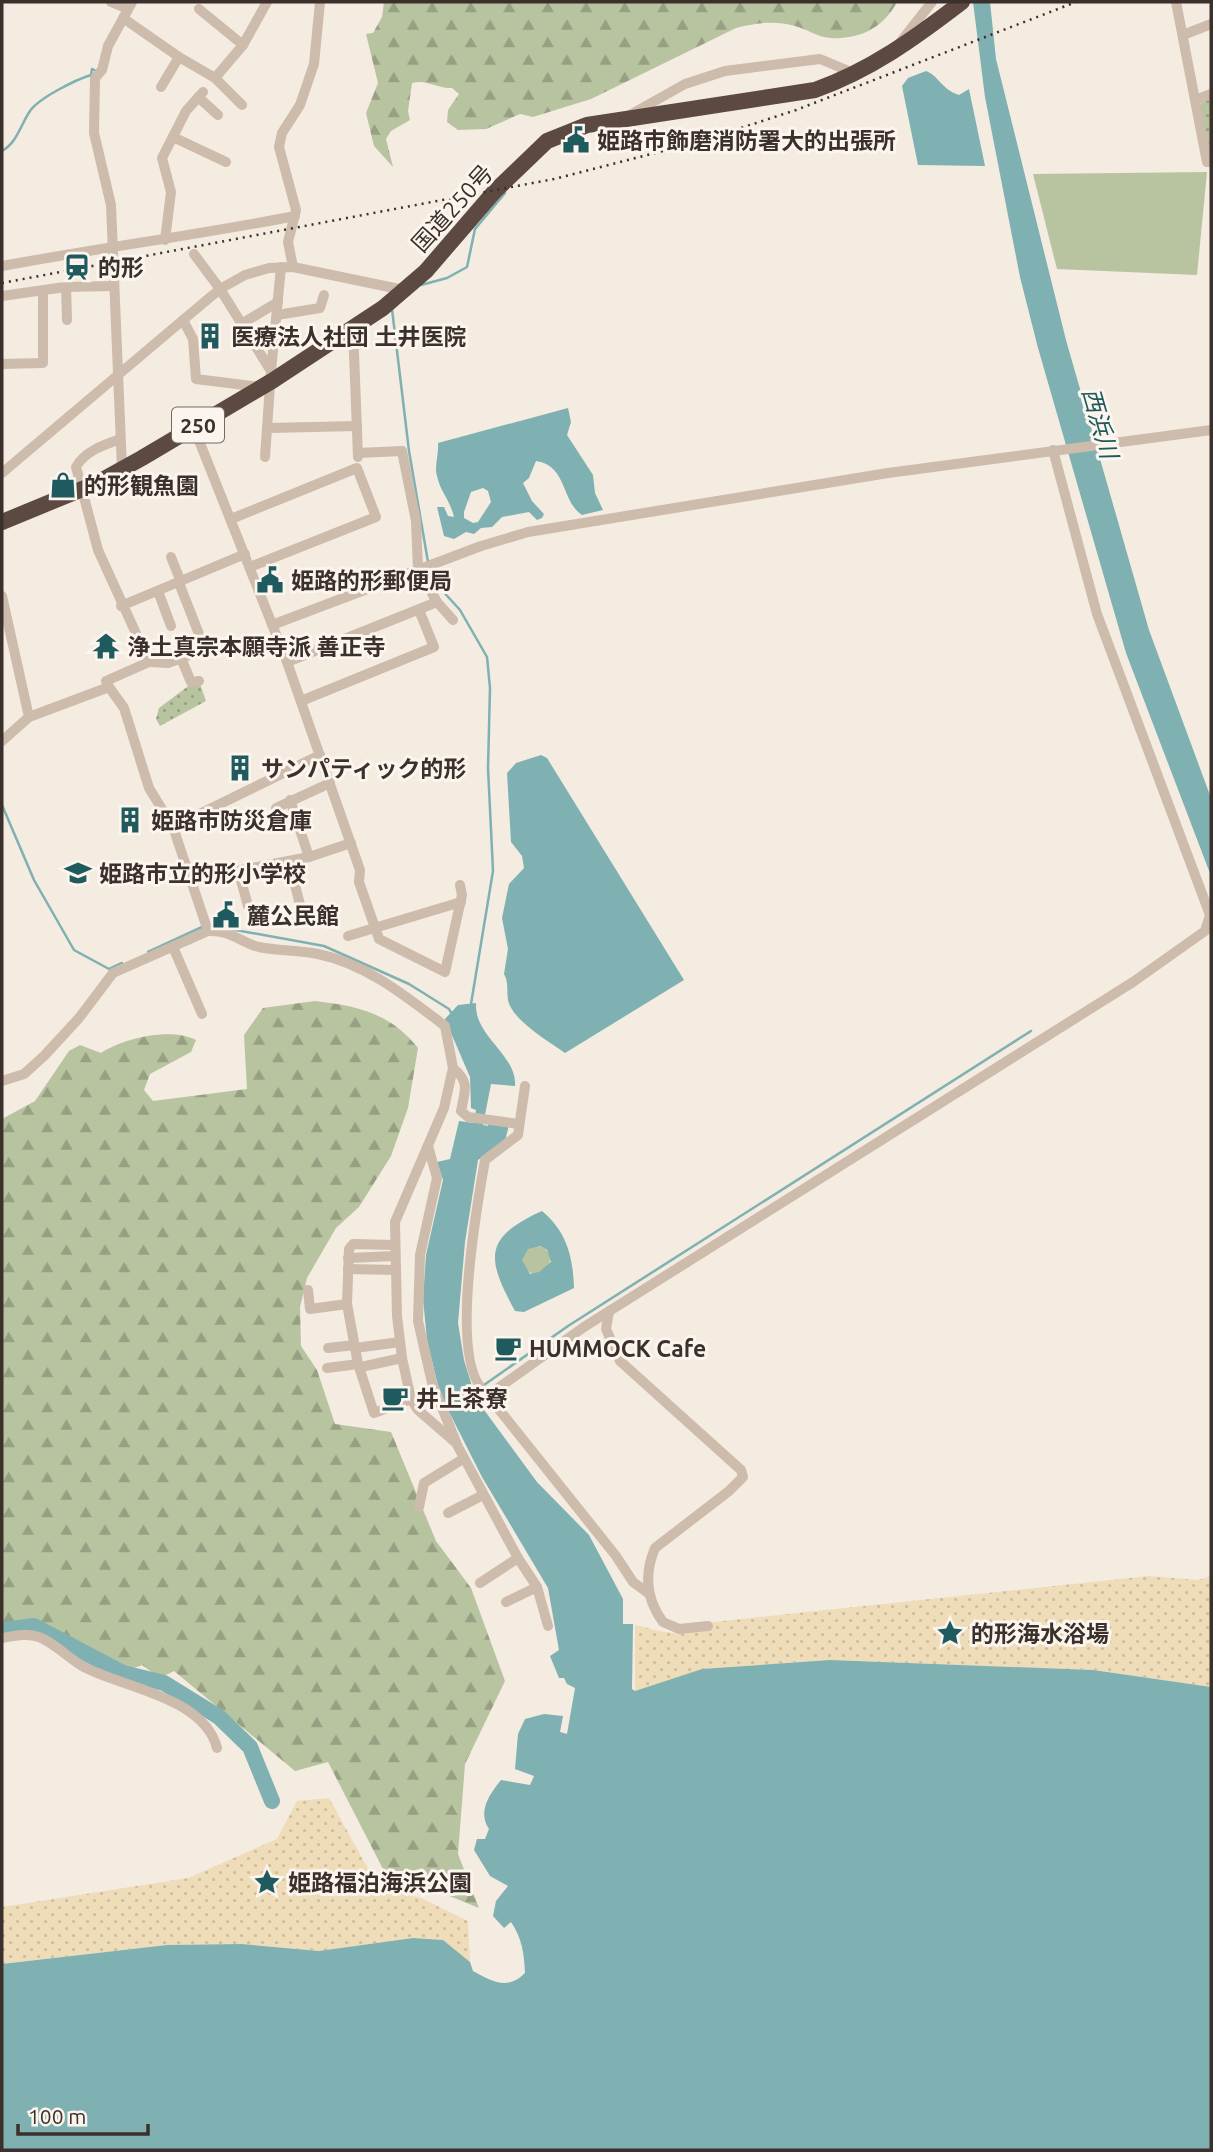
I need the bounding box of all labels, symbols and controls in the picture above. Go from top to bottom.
public building icon: 姫路市飾磨消防署大的出張所 [561,125,591,155]
place label: 姫路市飾磨消防署大的出張所 [597,128,896,153]
street label: 国道250号 [407,160,497,256]
station icon: 的形 [62,252,92,282]
place label: 的形 [98,255,144,280]
building icon: 医療法人社団 土井医院 [195,321,225,351]
place label: 医療法人社団 土井医院 [231,324,466,349]
water label: 西浜川 [1077,385,1124,464]
road number: 250 [172,408,224,442]
shop icon: 的形観魚園 [48,470,78,500]
place label: 的形観魚園 [84,473,199,498]
public building icon: 姫路的形郵便局 [255,565,285,595]
place label: 姫路的形郵便局 [291,568,452,593]
temple icon: 浄土真宗本願寺派 善正寺 [91,631,121,661]
place label: 浄土真宗本願寺派 善正寺 [127,634,385,659]
building icon: サンパティック的形 [225,753,255,783]
place label: サンパティック的形 [261,756,467,781]
building icon: 姫路市防災倉庫 [115,805,145,835]
place label: 姫路市防災倉庫 [151,808,312,833]
school or university icon: 姫路市立的形小学校 [63,858,93,888]
place label: 姫路市立的形小学校 [99,861,306,886]
public building icon: 麓公民館 [211,900,241,930]
place label: 麓公民館 [247,903,339,928]
cafe icon: HUMMOCK Cafe [493,1333,523,1363]
place label: HUMMOCK Cafe [529,1336,706,1361]
cafe icon: 井上茶寮 [380,1383,410,1413]
place label: 井上茶寮 [416,1386,508,1411]
place icon: 的形海水浴場 [935,1618,965,1648]
place label: 的形海水浴場 [971,1621,1109,1646]
place icon: 姫路福泊海浜公園 [252,1867,282,1897]
place label: 姫路福泊海浜公園 [288,1870,472,1895]
scale bar [18,2092,147,2136]
text: 100 m [28,2104,86,2128]

